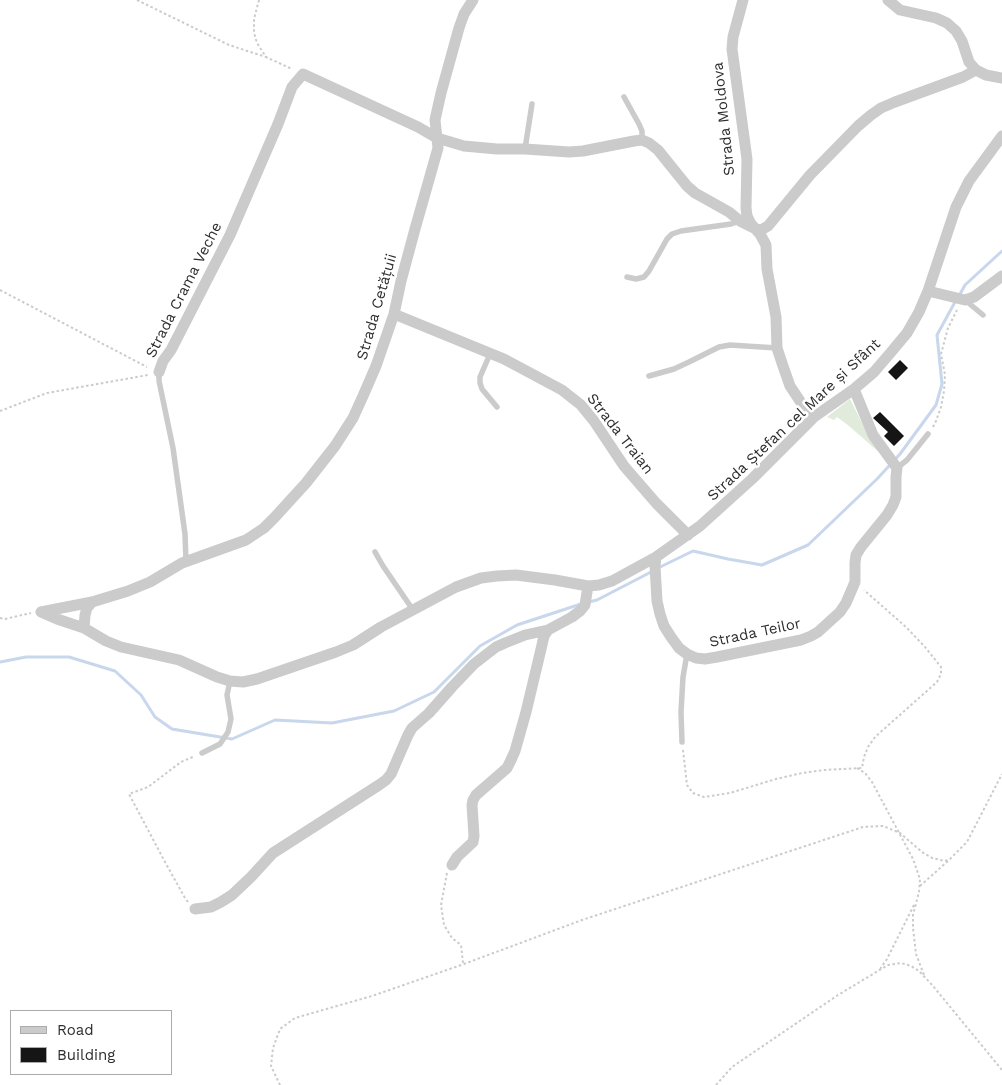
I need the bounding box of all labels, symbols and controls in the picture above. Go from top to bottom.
street label: Strada Moldova [709,61,739,177]
street label: Strada Crama Veche [142,219,226,361]
street label: Strada Cetățuii [353,252,401,362]
street label: Strada Ștefan cel Mare și Sfânt [704,335,884,505]
street label: Strada Traian [583,390,657,478]
street label: Strada Teilor [708,615,802,651]
legend [10,1010,172,1075]
text: Road [57,1021,94,1039]
text: Building [57,1046,115,1064]

